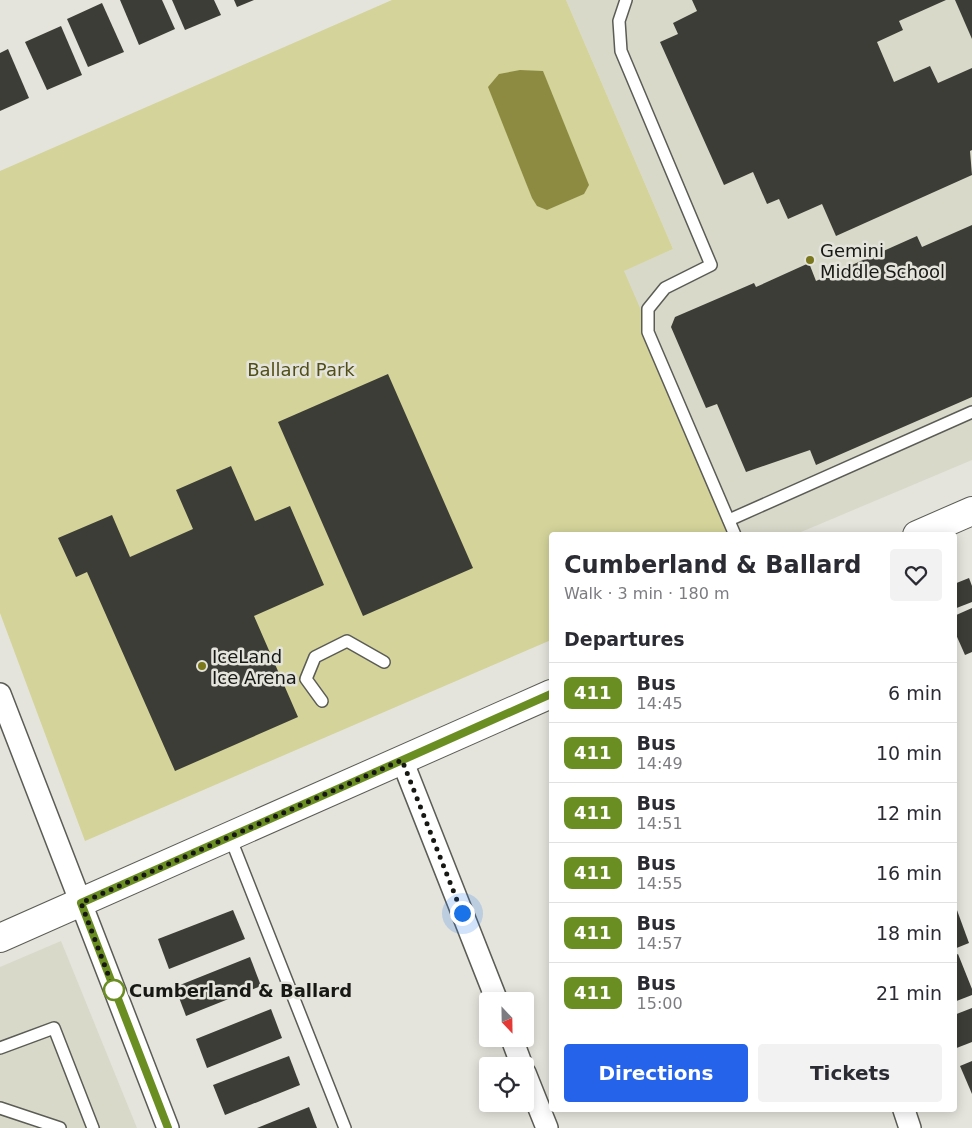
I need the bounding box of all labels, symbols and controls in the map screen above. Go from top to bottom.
place label: Gemini Middle School [820,240,945,282]
marker: Gemini Middle School [804,254,816,266]
park label: Ballard Park [247,359,355,380]
button: heart [890,549,942,601]
text: Cumberland & Ballard [564,551,861,579]
text: Walk · 3 min · 180 m [564,584,729,603]
text: Departures [564,628,685,650]
place label: IceLand Ice Arena [212,646,297,688]
marker: IceLand Ice Arena [196,660,208,672]
text: Bus [637,672,676,694]
text: 411 [574,682,612,703]
text: 6 min [888,682,942,704]
text: 14:45 [637,694,683,713]
text: Bus [637,732,676,754]
text: 411 [574,742,612,763]
text: 10 min [876,742,942,764]
text: 14:49 [637,754,683,773]
text: Bus [637,792,676,814]
text: 411 [574,802,612,823]
text: 12 min [876,802,942,824]
text: 14:51 [637,814,683,833]
text: Bus [637,852,676,874]
text: 411 [574,862,612,883]
text: 16 min [876,862,942,884]
text: 14:55 [637,874,683,893]
your location [450,901,475,926]
text: Bus [637,912,676,934]
text: 411 [574,922,612,943]
text: 18 min [876,922,942,944]
text: 14:57 [637,934,683,953]
text: Bus [637,972,676,994]
marker: Cumberland & Ballard [103,979,125,1001]
place label: Cumberland & Ballard [129,980,352,1001]
text: 411 [574,982,612,1003]
text: 21 min [876,982,942,1004]
north arrow [479,992,534,1048]
map controls [479,992,534,1112]
text: 15:00 [637,994,683,1013]
button: Directions [564,1044,748,1102]
button: Tickets [758,1044,942,1102]
button: locate [479,1057,534,1112]

